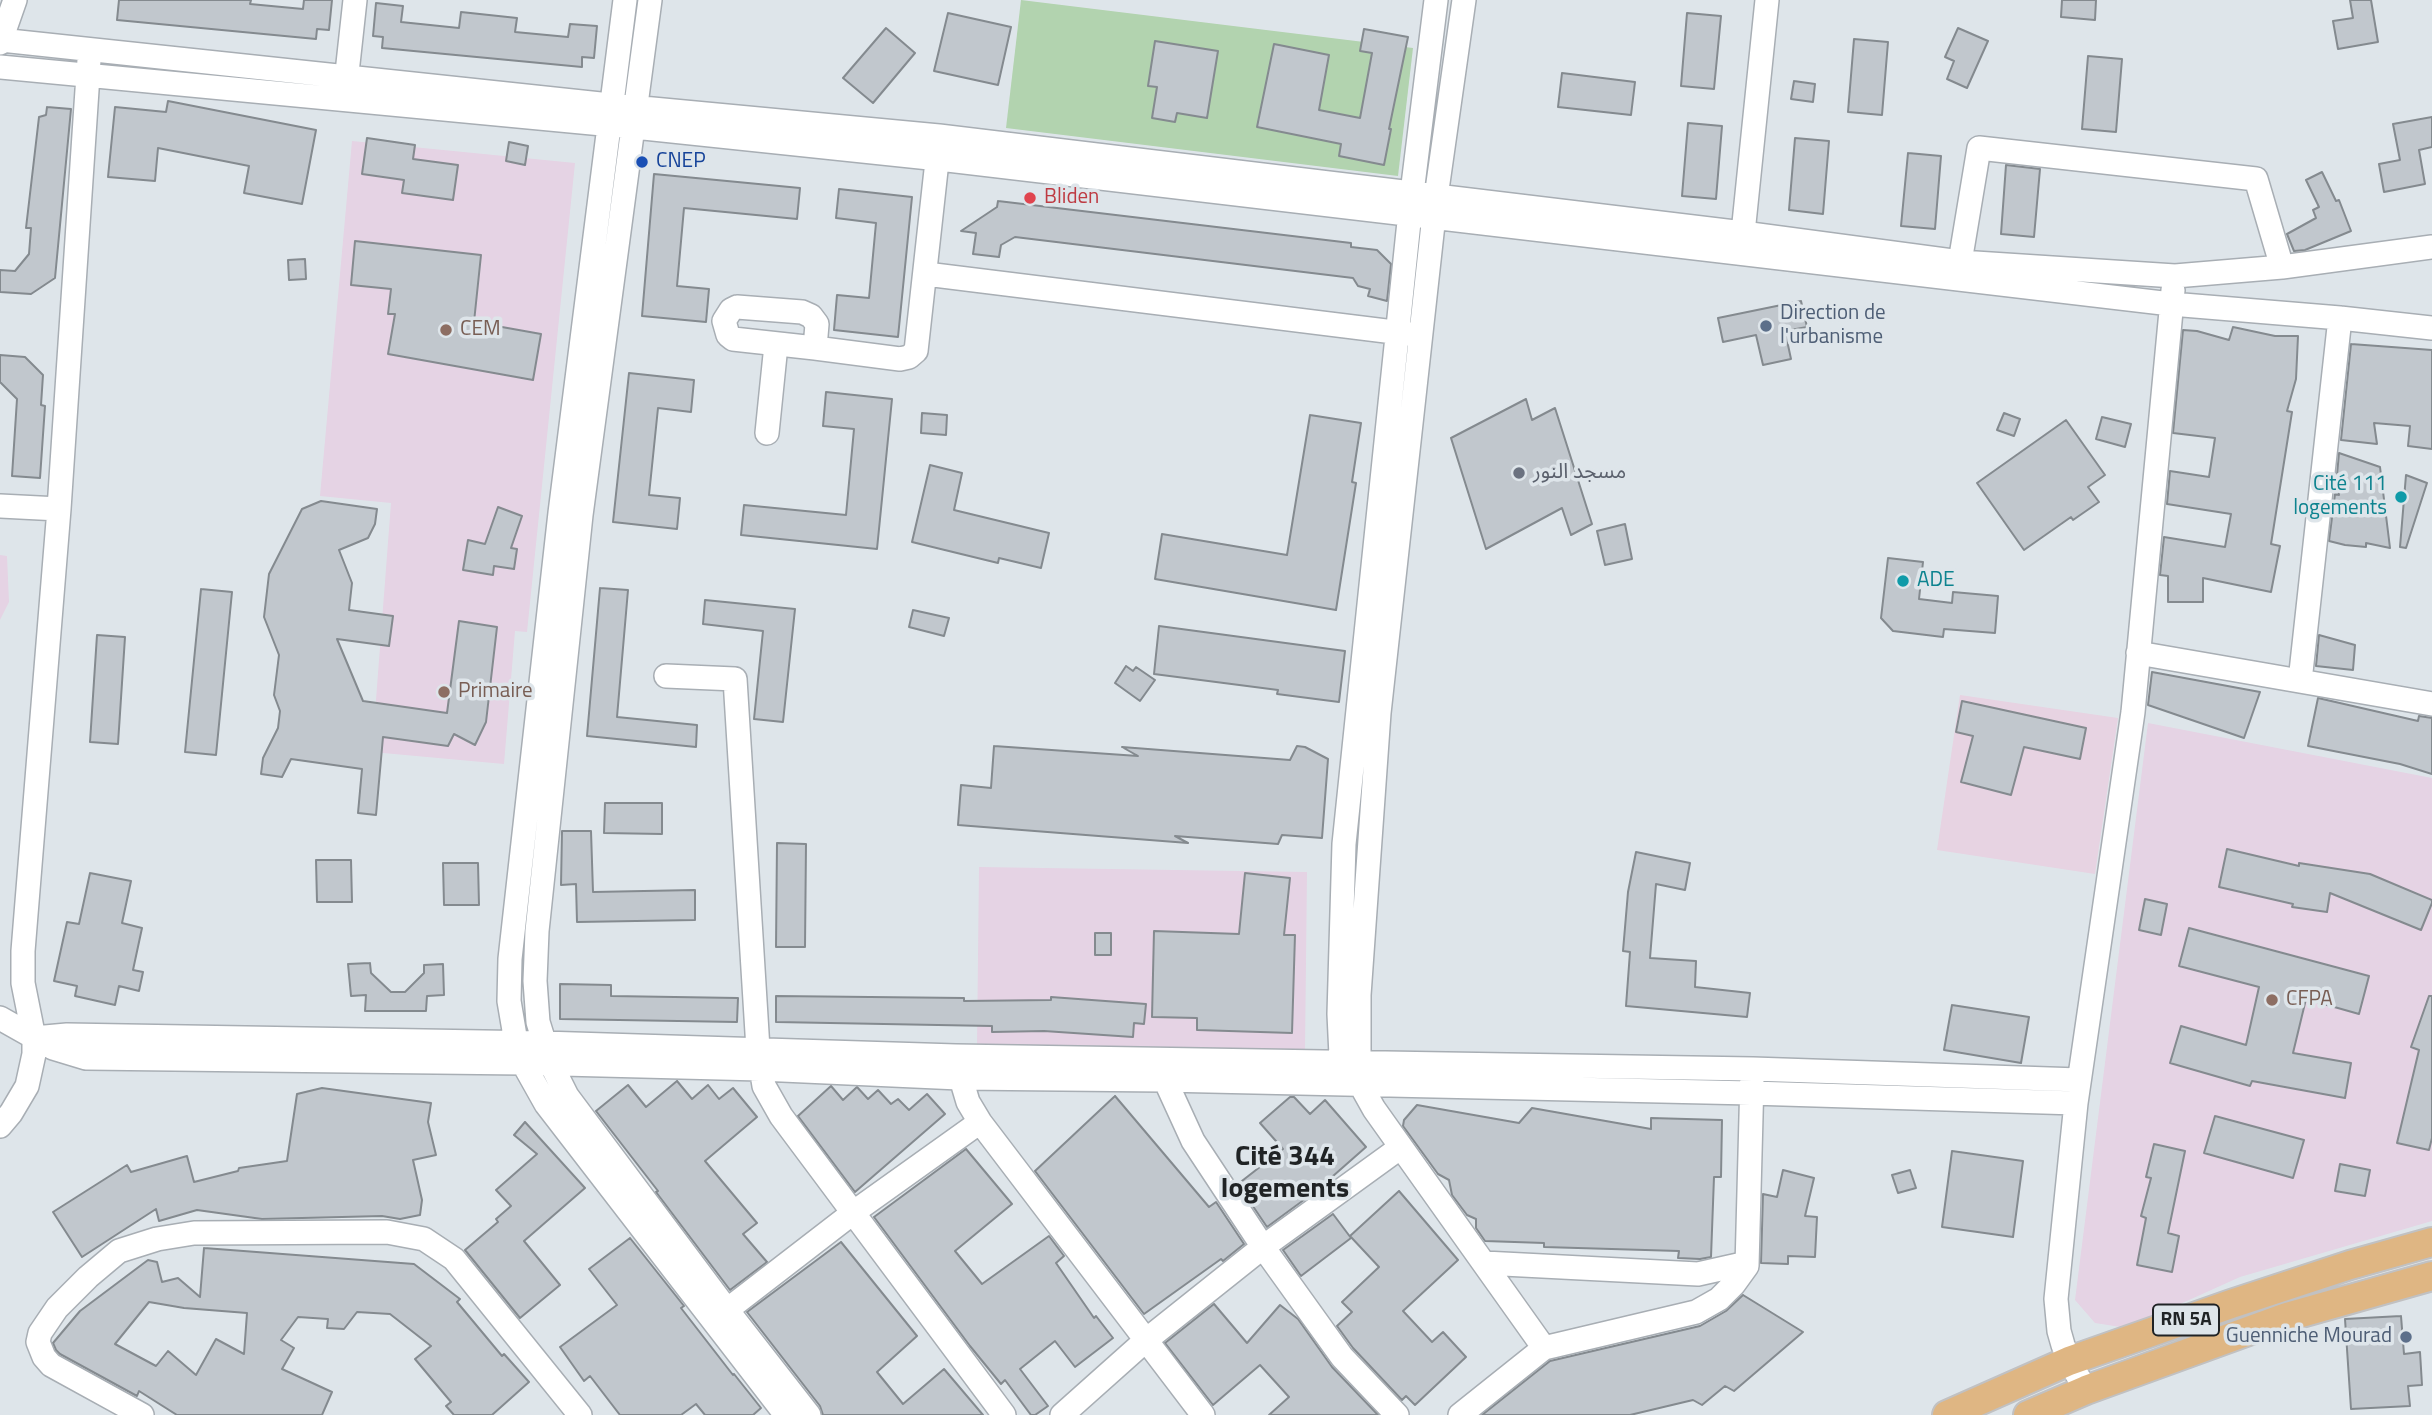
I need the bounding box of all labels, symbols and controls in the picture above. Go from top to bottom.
place label: CNEP [656,149,706,175]
marker: CNEP [634,154,650,170]
place label: Bliden [1044,185,1099,211]
marker: Bliden [1022,190,1038,206]
place label: Direction de l'urbanisme [1780,301,1886,351]
place label: CEM [460,317,501,343]
marker: Direction de l'urbanisme [1758,318,1774,334]
marker: CEM [438,322,454,338]
place label: مسجد النور [1533,460,1626,486]
marker: مسجد النور [1511,465,1527,481]
place label: Cité 111 logements [2293,472,2387,522]
marker: Cité 111 logements [2393,489,2409,505]
place label: ADE [1917,568,1955,594]
marker: ADE [1895,573,1911,589]
place label: Primaire [458,679,533,705]
marker: Primaire [436,684,452,700]
place label: CFPA [2286,987,2333,1013]
marker: CFPA [2264,992,2280,1008]
district label: Cité 344 logements [1221,1141,1349,1207]
road number: RN 5A [2153,1304,2219,1336]
place label: Guenniche Mourad [2226,1324,2392,1350]
marker: Guenniche Mourad [2398,1329,2414,1345]

